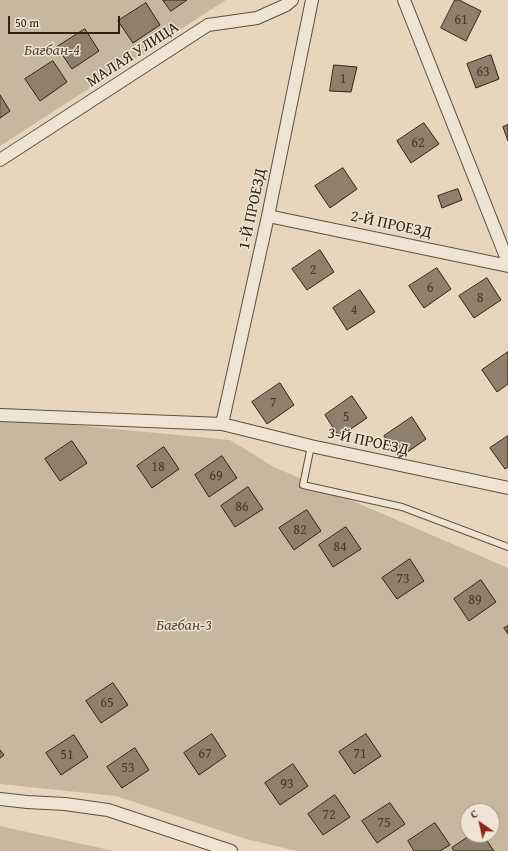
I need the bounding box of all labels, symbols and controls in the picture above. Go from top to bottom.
scale bar [10,8,122,34]
house number: 61 [454,12,468,28]
text: 50 m [15,14,39,31]
street label: МАЛАЯ УЛИЦА [83,18,183,92]
park label: Бағбан-4 [24,41,80,61]
house number: 63 [476,64,490,80]
house number: 1 [340,71,346,87]
house number: 62 [411,135,425,151]
street label: 1-Й ПРОЕЗД [235,167,271,251]
street label: 2-Й ПРОЕЗД [349,207,433,243]
house number: 2 [310,262,316,278]
house number: 6 [427,280,433,296]
house number: 8 [477,290,483,306]
house number: 4 [351,302,357,318]
house number: 7 [270,395,276,411]
house number: 5 [343,409,349,425]
street label: 3-Й ПРОЕЗД [326,424,410,460]
house number: 18 [151,459,165,475]
house number: 69 [209,468,223,484]
house number: 86 [235,499,249,515]
house number: 82 [293,522,307,538]
house number: 84 [333,539,347,555]
house number: 73 [396,571,410,587]
house number: 89 [468,592,482,608]
park label: Бағбан-3 [156,616,212,636]
house number: 65 [100,695,114,711]
house number: 67 [198,746,212,762]
house number: 71 [353,746,367,762]
house number: 51 [60,747,74,763]
house number: 53 [121,760,135,776]
house number: 93 [280,776,294,792]
north arrow [460,803,500,843]
text: С [467,806,481,822]
house number: 72 [322,807,336,823]
house number: 75 [377,815,391,831]

